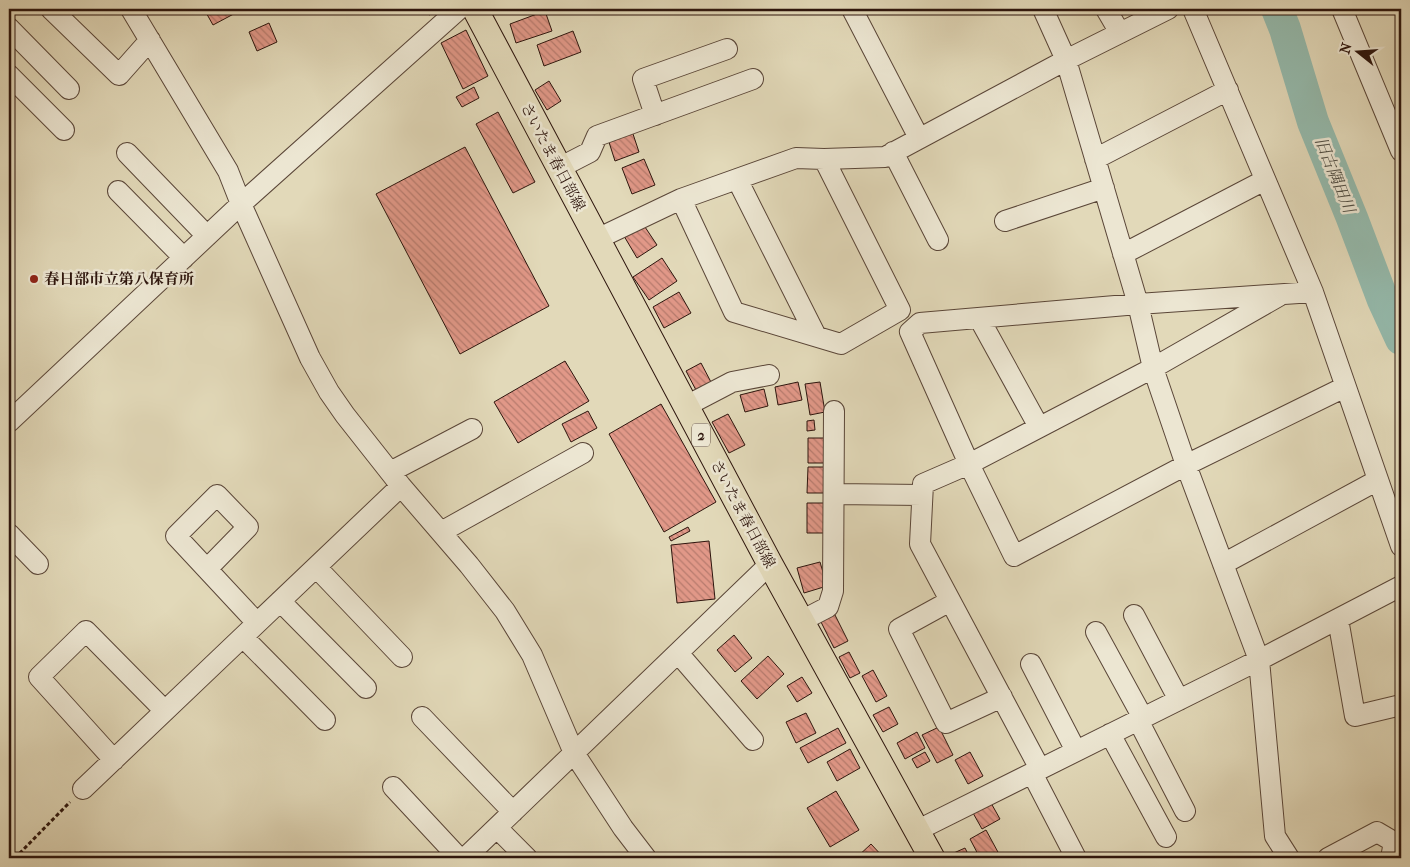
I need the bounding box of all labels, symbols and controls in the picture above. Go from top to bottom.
north arrow [1332,28,1382,78]
text: N [1336,40,1356,56]
street label: さいたま春日部線 [517,100,589,214]
water label: 旧古隅田川 [1311,134,1360,217]
place label: 春日部市立第八保育所 [44,270,194,288]
marker: 春日部市立第八保育所 [28,273,40,285]
road number: 2 [692,424,710,446]
street label: さいたま春日部線 [707,457,779,571]

